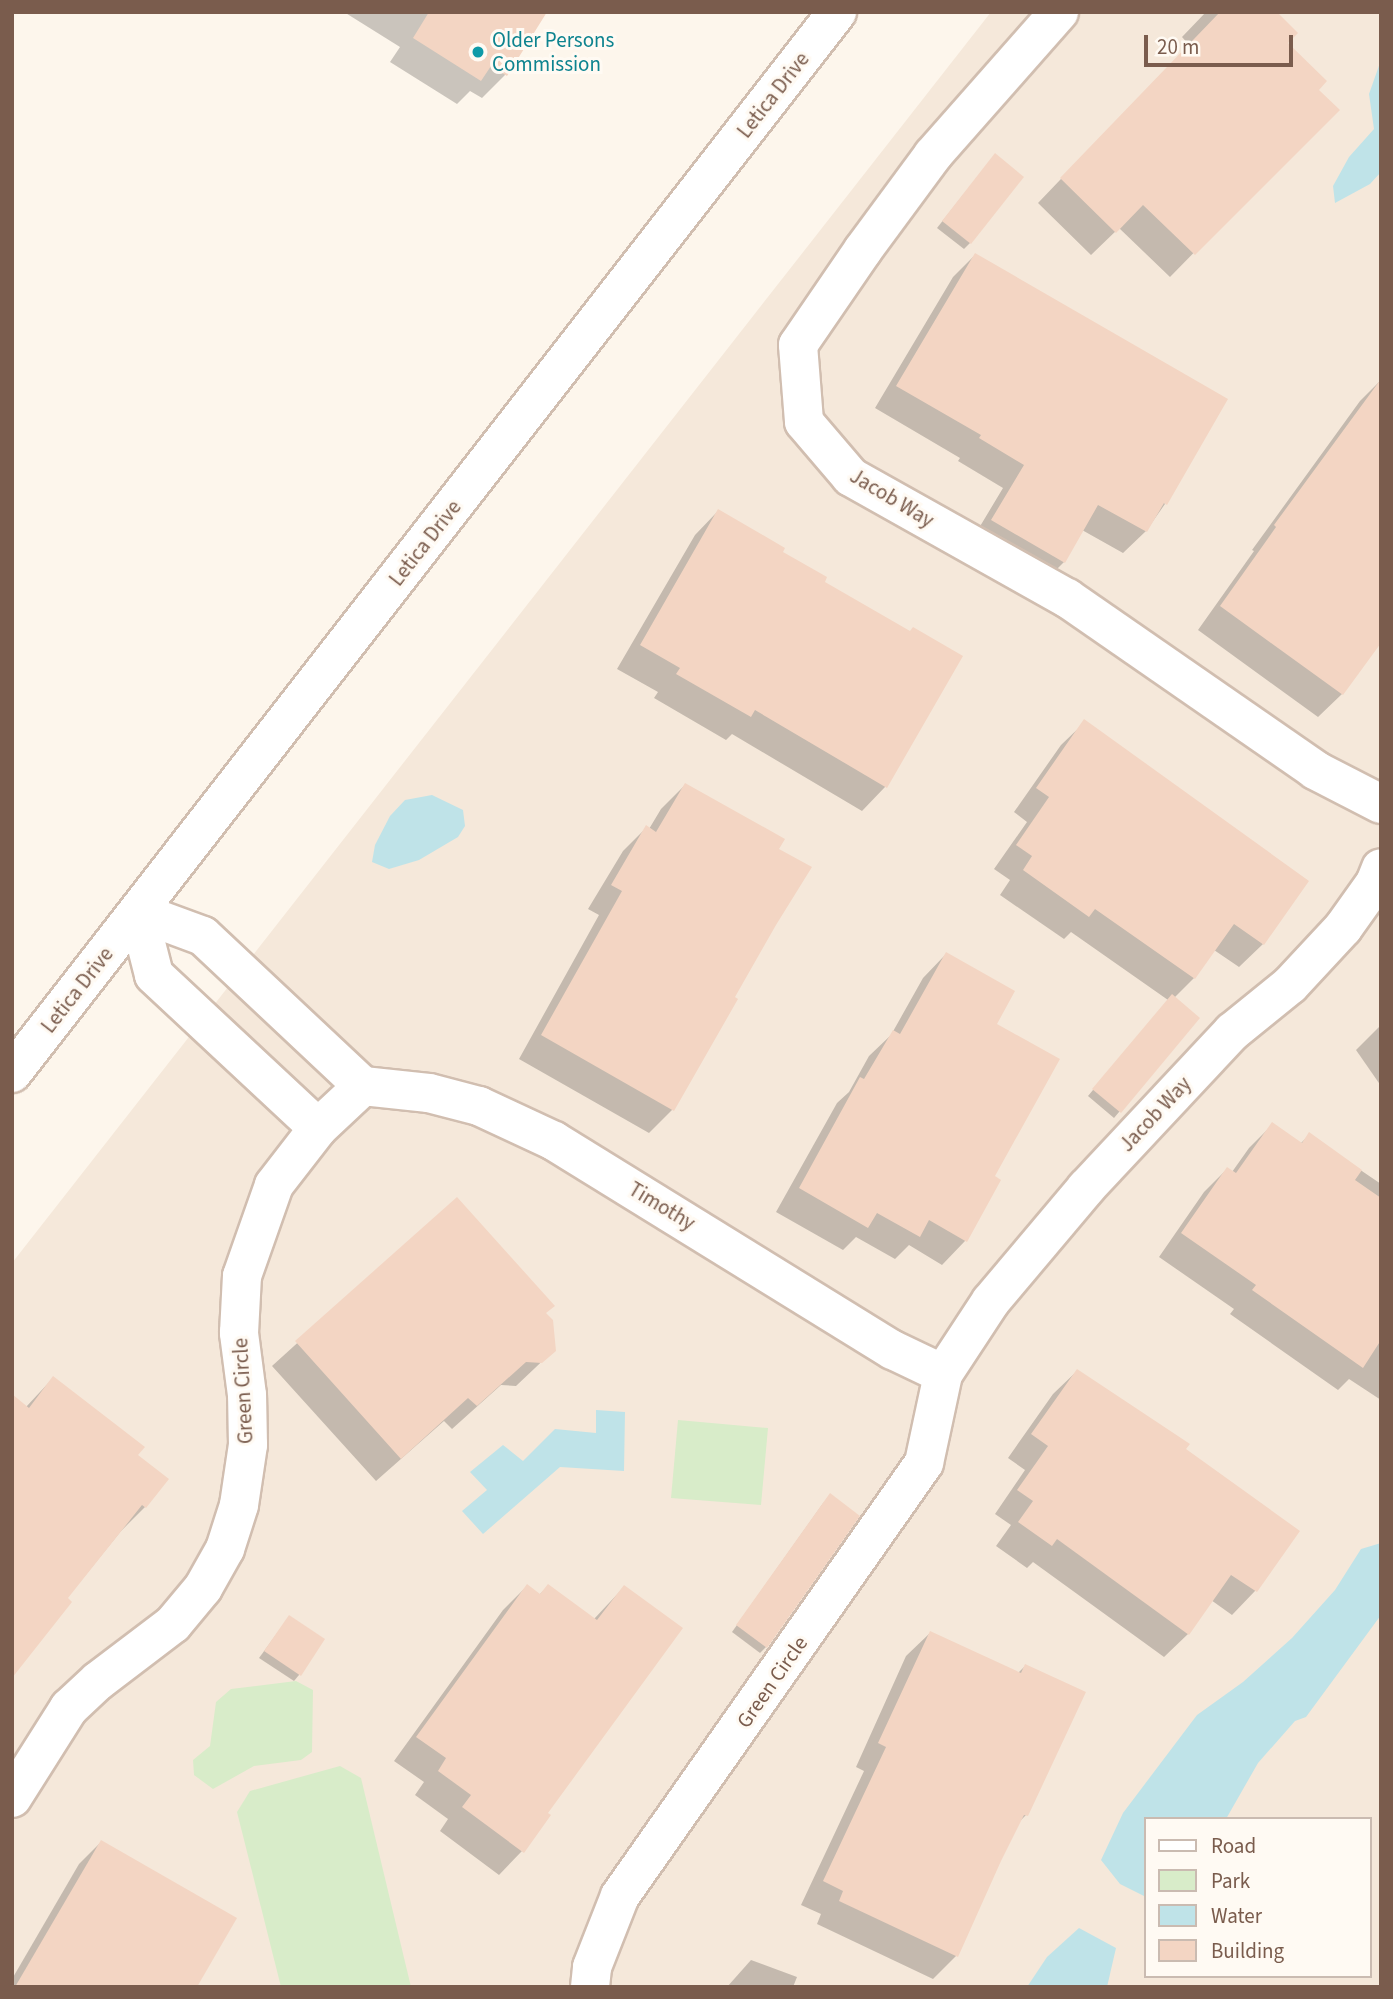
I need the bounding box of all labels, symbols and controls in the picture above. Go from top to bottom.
scale bar [1148,21,1297,65]
place label: Older Persons Commission [492,27,614,77]
text: 20 m [1157,32,1199,62]
marker: Older Persons Commission [470,44,486,60]
street label: Letica Drive [732,47,814,143]
street label: Jacob Way [845,463,939,533]
street label: Letica Drive [384,495,466,591]
street label: Letica Drive [36,942,118,1038]
street label: Jacob Way [1114,1071,1196,1157]
street label: Timothy [624,1176,700,1236]
street label: Green Circle [228,1337,258,1445]
street label: Green Circle [731,1631,813,1733]
legend [1144,1817,1372,1978]
text: Road [1211,1831,1256,1861]
text: Park [1211,1866,1250,1896]
text: Water [1211,1901,1262,1931]
text: Building [1211,1936,1284,1966]

